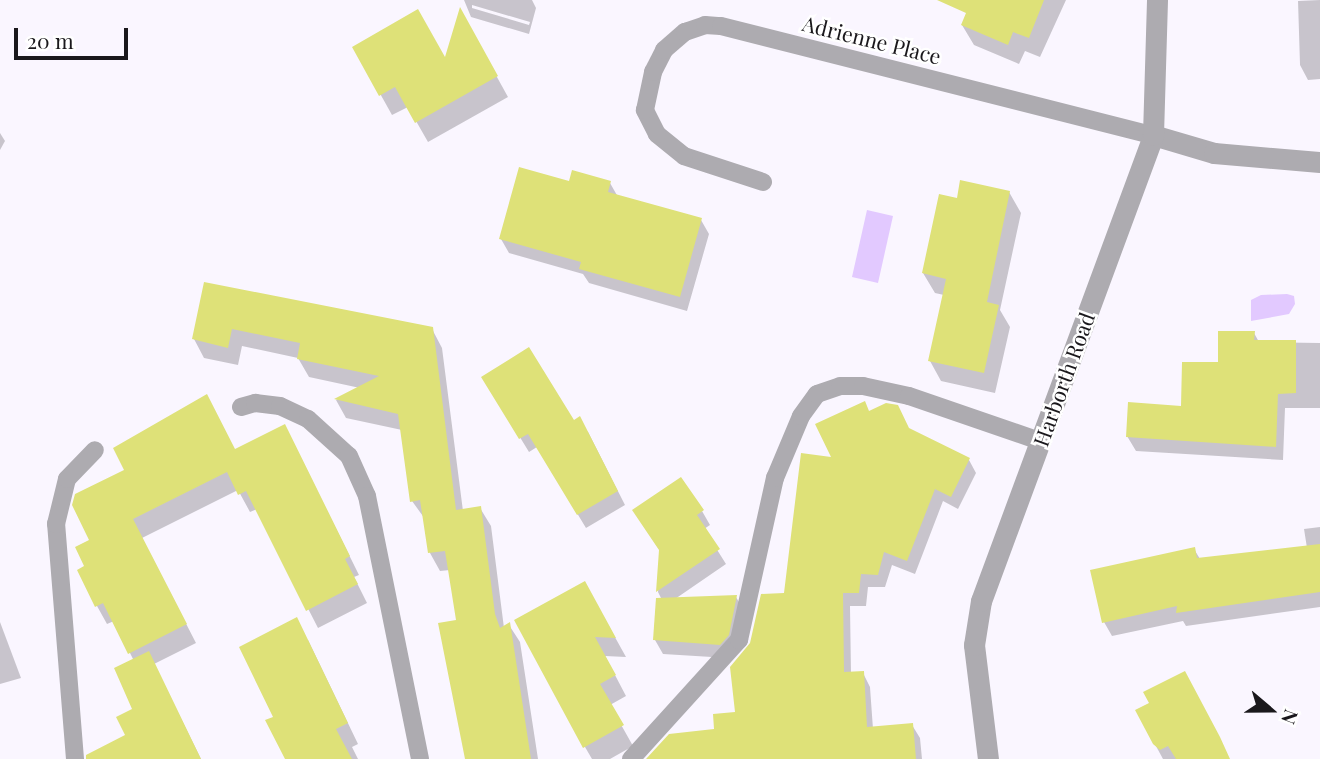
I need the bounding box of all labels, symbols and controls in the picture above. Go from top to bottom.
street label: Adrienne Place [800,10,944,68]
scale bar [18,14,131,58]
text: 20 m [27,26,74,54]
street label: Harborth Road [1027,309,1099,449]
north arrow [1236,675,1306,745]
text: N [1276,706,1305,728]

